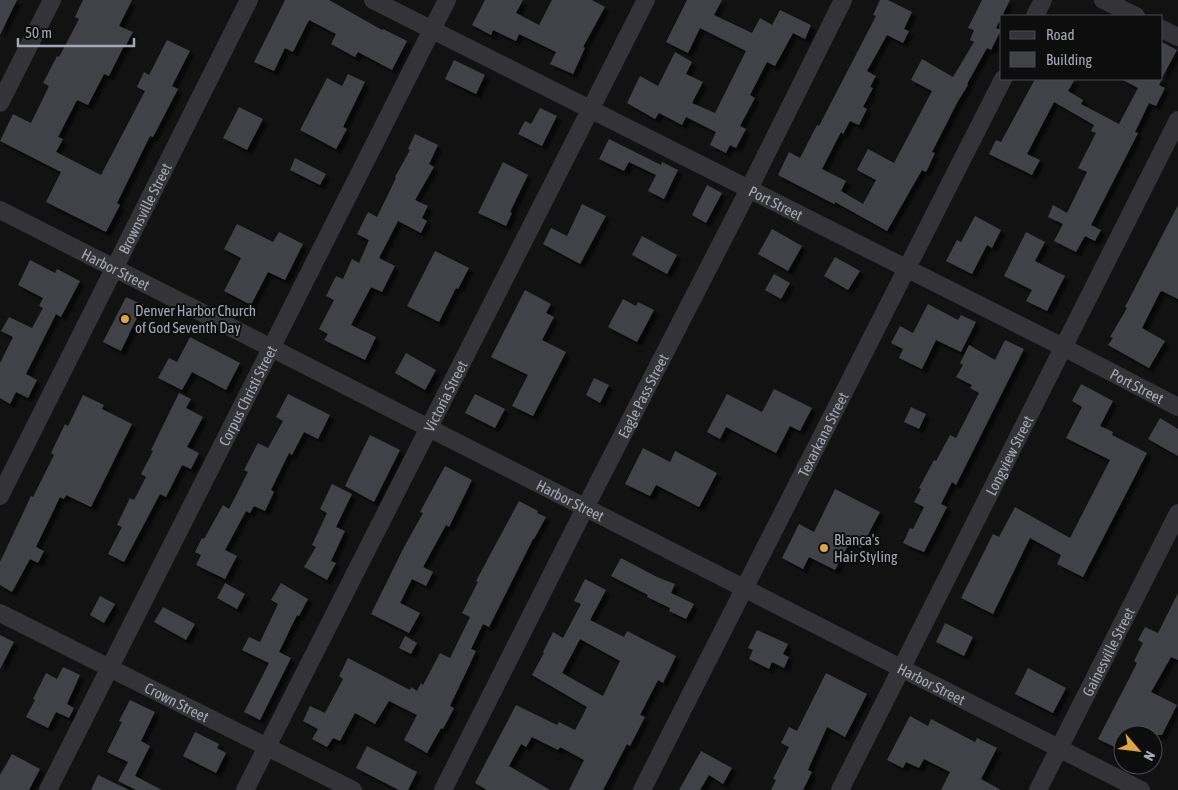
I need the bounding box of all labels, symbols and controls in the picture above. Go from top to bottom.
scale bar [18,15,134,47]
legend [1000,15,1163,80]
text: 50 m [25,24,52,41]
text: Road [1046,26,1075,43]
text: Building [1046,51,1092,68]
street label: Brownsville Street [115,160,174,256]
street label: Port Street [746,182,806,223]
street label: Harbor Street [79,245,153,293]
place label: Denver Harbor Church of God Seventh Day [135,302,256,336]
marker: Denver Harbor Church of God Seventh Day [119,313,131,325]
street label: Corpus Christi Street [215,343,280,448]
street label: Eagle Pass Street [614,351,671,441]
street label: Victoria Street [420,357,470,434]
street label: Port Street [1108,365,1167,407]
street label: Texarkana Street [794,389,851,479]
street label: Longview Street [982,413,1036,498]
street label: Harbor Street [534,476,607,524]
place label: Blanca's Hair Styling [834,531,898,565]
marker: Blanca's Hair Styling [818,542,830,554]
street label: Gainesville Street [1078,605,1137,699]
street label: Harbor Street [895,659,968,708]
street label: Crown Street [142,679,212,725]
north arrow [1113,725,1163,775]
text: N [1140,749,1158,764]

